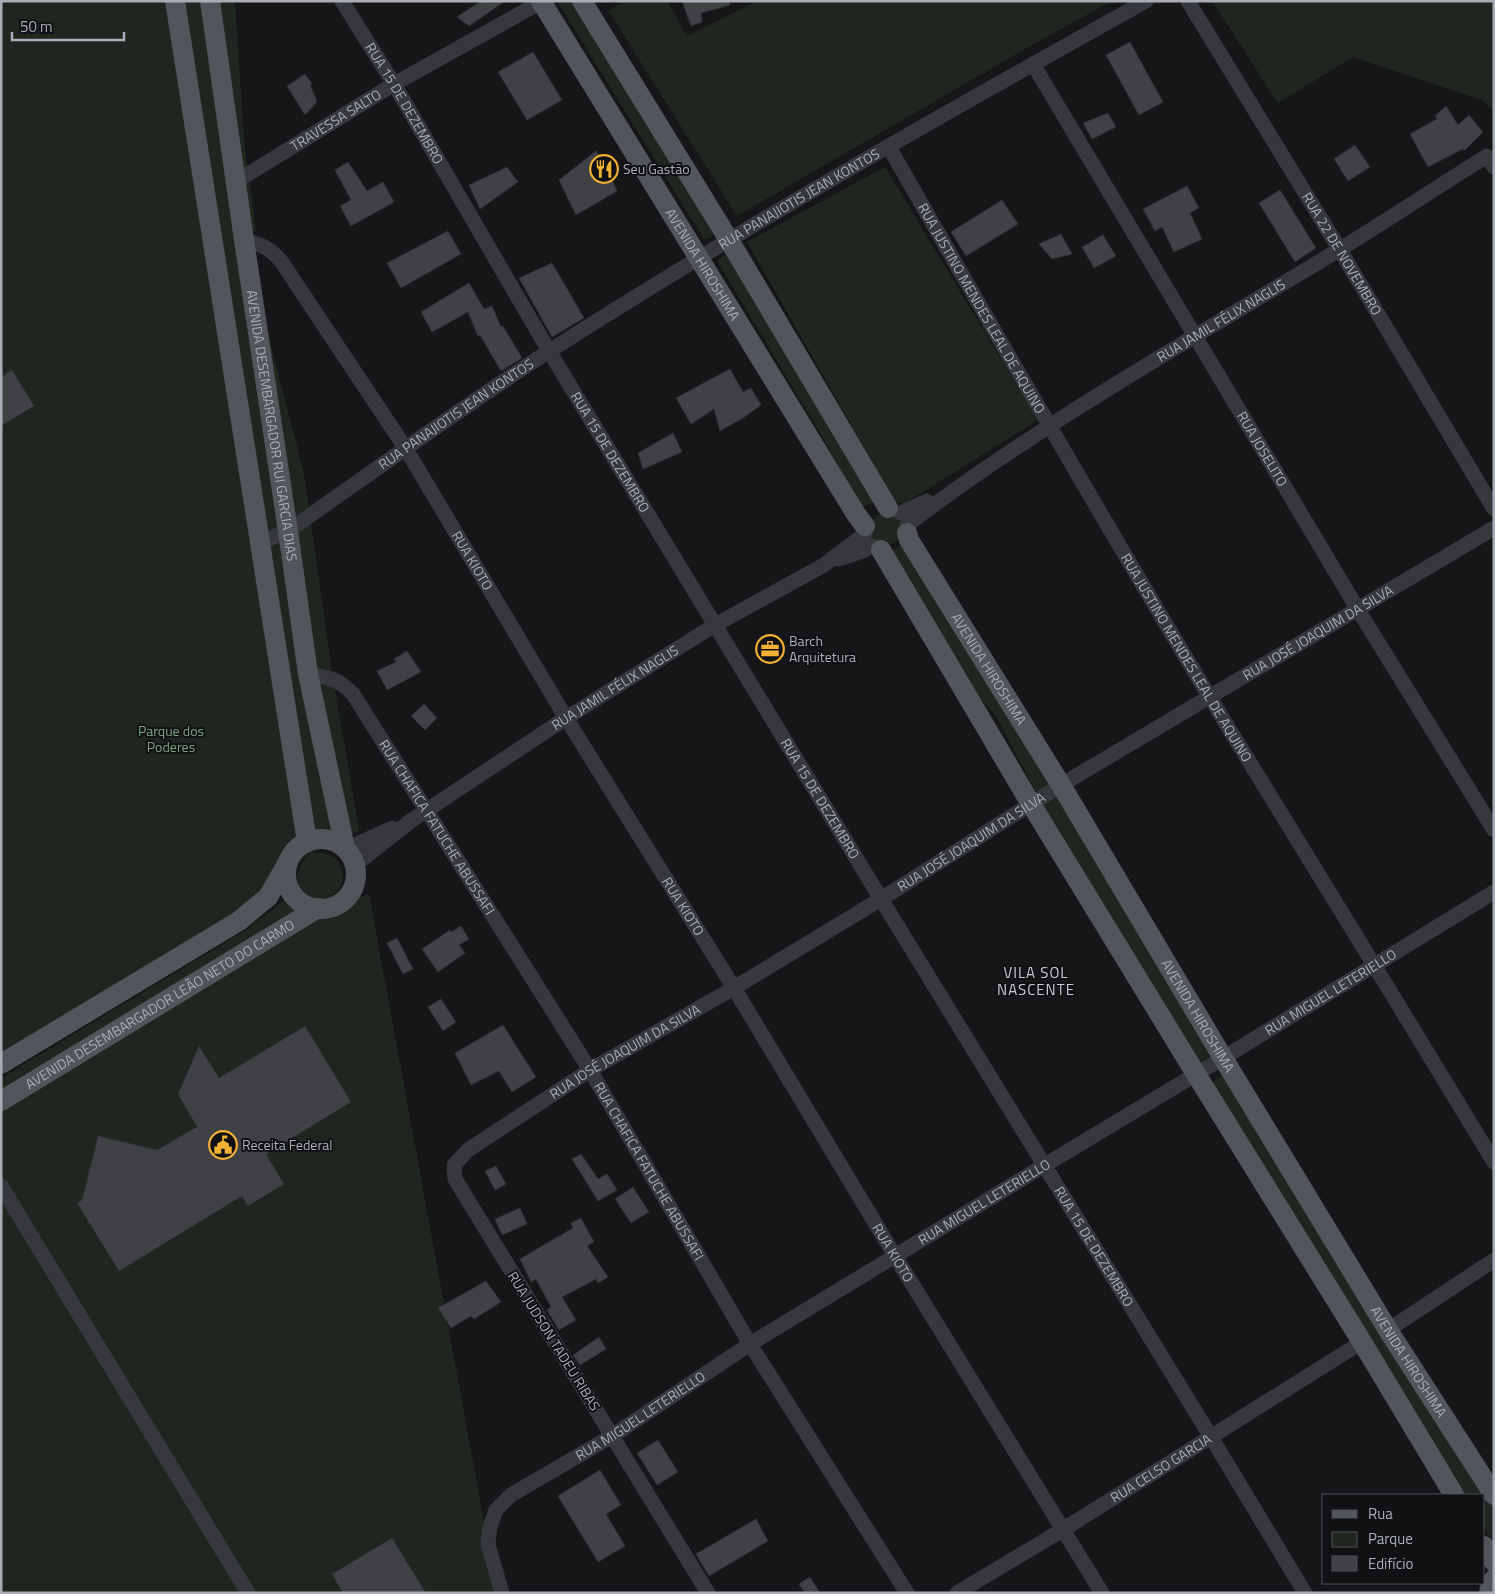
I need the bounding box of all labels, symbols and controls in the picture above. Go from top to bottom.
scale bar [12,10,125,42]
text: 50 m [20,15,53,38]
street label: RUA 15 DE DEZEMBRO [361,38,449,168]
street label: TRAVESSA SALTO [286,83,385,156]
street label: RUA PANAJIOTIS JEAN KONTOS [714,143,883,254]
restaurant icon: Seu Gastão [589,154,619,184]
place label: Seu Gastão [623,158,690,179]
street label: RUA 22 DE NOVEMBRO [1297,188,1388,319]
street label: RUA JUSTINO MENDES LEAL DE AQUINO [913,199,1051,417]
street label: AVENIDA HIROSHIMA [661,204,746,325]
street label: RUA JAMIL FÉLIX NAGLIS [1153,273,1289,367]
street label: AVENIDA DESEMBARGADOR RUI GARCIA DIAS [242,288,303,562]
street label: RUA PANAJIOTIS JEAN KONTOS [374,353,538,474]
street label: RUA 15 DE DEZEMBRO [566,388,655,516]
street label: RUA JOSELITO [1232,407,1293,490]
street label: RUA KIOTO [447,527,499,594]
street label: RUA JUSTINO MENDES LEAL DE AQUINO [1116,549,1258,766]
street label: RUA JOSÉ JOAQUIM DA SILVA [1238,579,1398,685]
street label: AVENIDA HIROSHIMA [947,609,1033,729]
place label: Barch Arquitetura [789,630,856,667]
office icon: Barch Arquitetura [755,634,785,664]
street label: RUA JAMIL FÉLIX NAGLIS [547,639,682,735]
park label: Parque dos Poderes [138,720,204,757]
street label: RUA 15 DE DEZEMBRO [776,734,865,863]
street label: RUA CHAFICA FATUCHE ABUSSAFI [374,735,501,919]
street label: RUA JOSÉ JOAQUIM DA SILVA [893,786,1050,896]
street label: RUA KIOTO [657,873,710,940]
street label: AVENIDA DESEMBARGADOR LEÃO NETO DO CARMO [21,914,298,1094]
street label: RUA MIGUEL LETERIELLO [1260,943,1400,1040]
street label: AVENIDA HIROSHIMA [1157,955,1241,1077]
district label: VILA SOL NASCENTE [997,961,1075,1001]
street label: RUA JOSÉ JOAQUIM DA SILVA [545,998,704,1104]
street label: RUA CHAFICA FATUCHE ABUSSAFI [589,1078,710,1264]
public building icon: Receita Federal [208,1130,238,1160]
place label: Receita Federal [242,1134,332,1155]
street label: RUA MIGUEL LETERIELLO [914,1153,1054,1250]
street label: RUA 15 DE DEZEMBRO [1050,1182,1140,1310]
street label: RUA KIOTO [868,1219,920,1286]
street label: RUA JUDSON TADEU RIBAS [503,1267,606,1414]
street label: AVENIDA HIROSHIMA [1366,1302,1453,1422]
street label: RUA MIGUEL LETERIELLO [571,1366,709,1465]
street label: RUA CELSO GARCIA [1106,1428,1216,1508]
legend [1322,1494,1485,1584]
text: Rua [1368,1502,1393,1525]
text: Parque [1368,1527,1413,1550]
text: Edifício [1368,1552,1413,1575]

